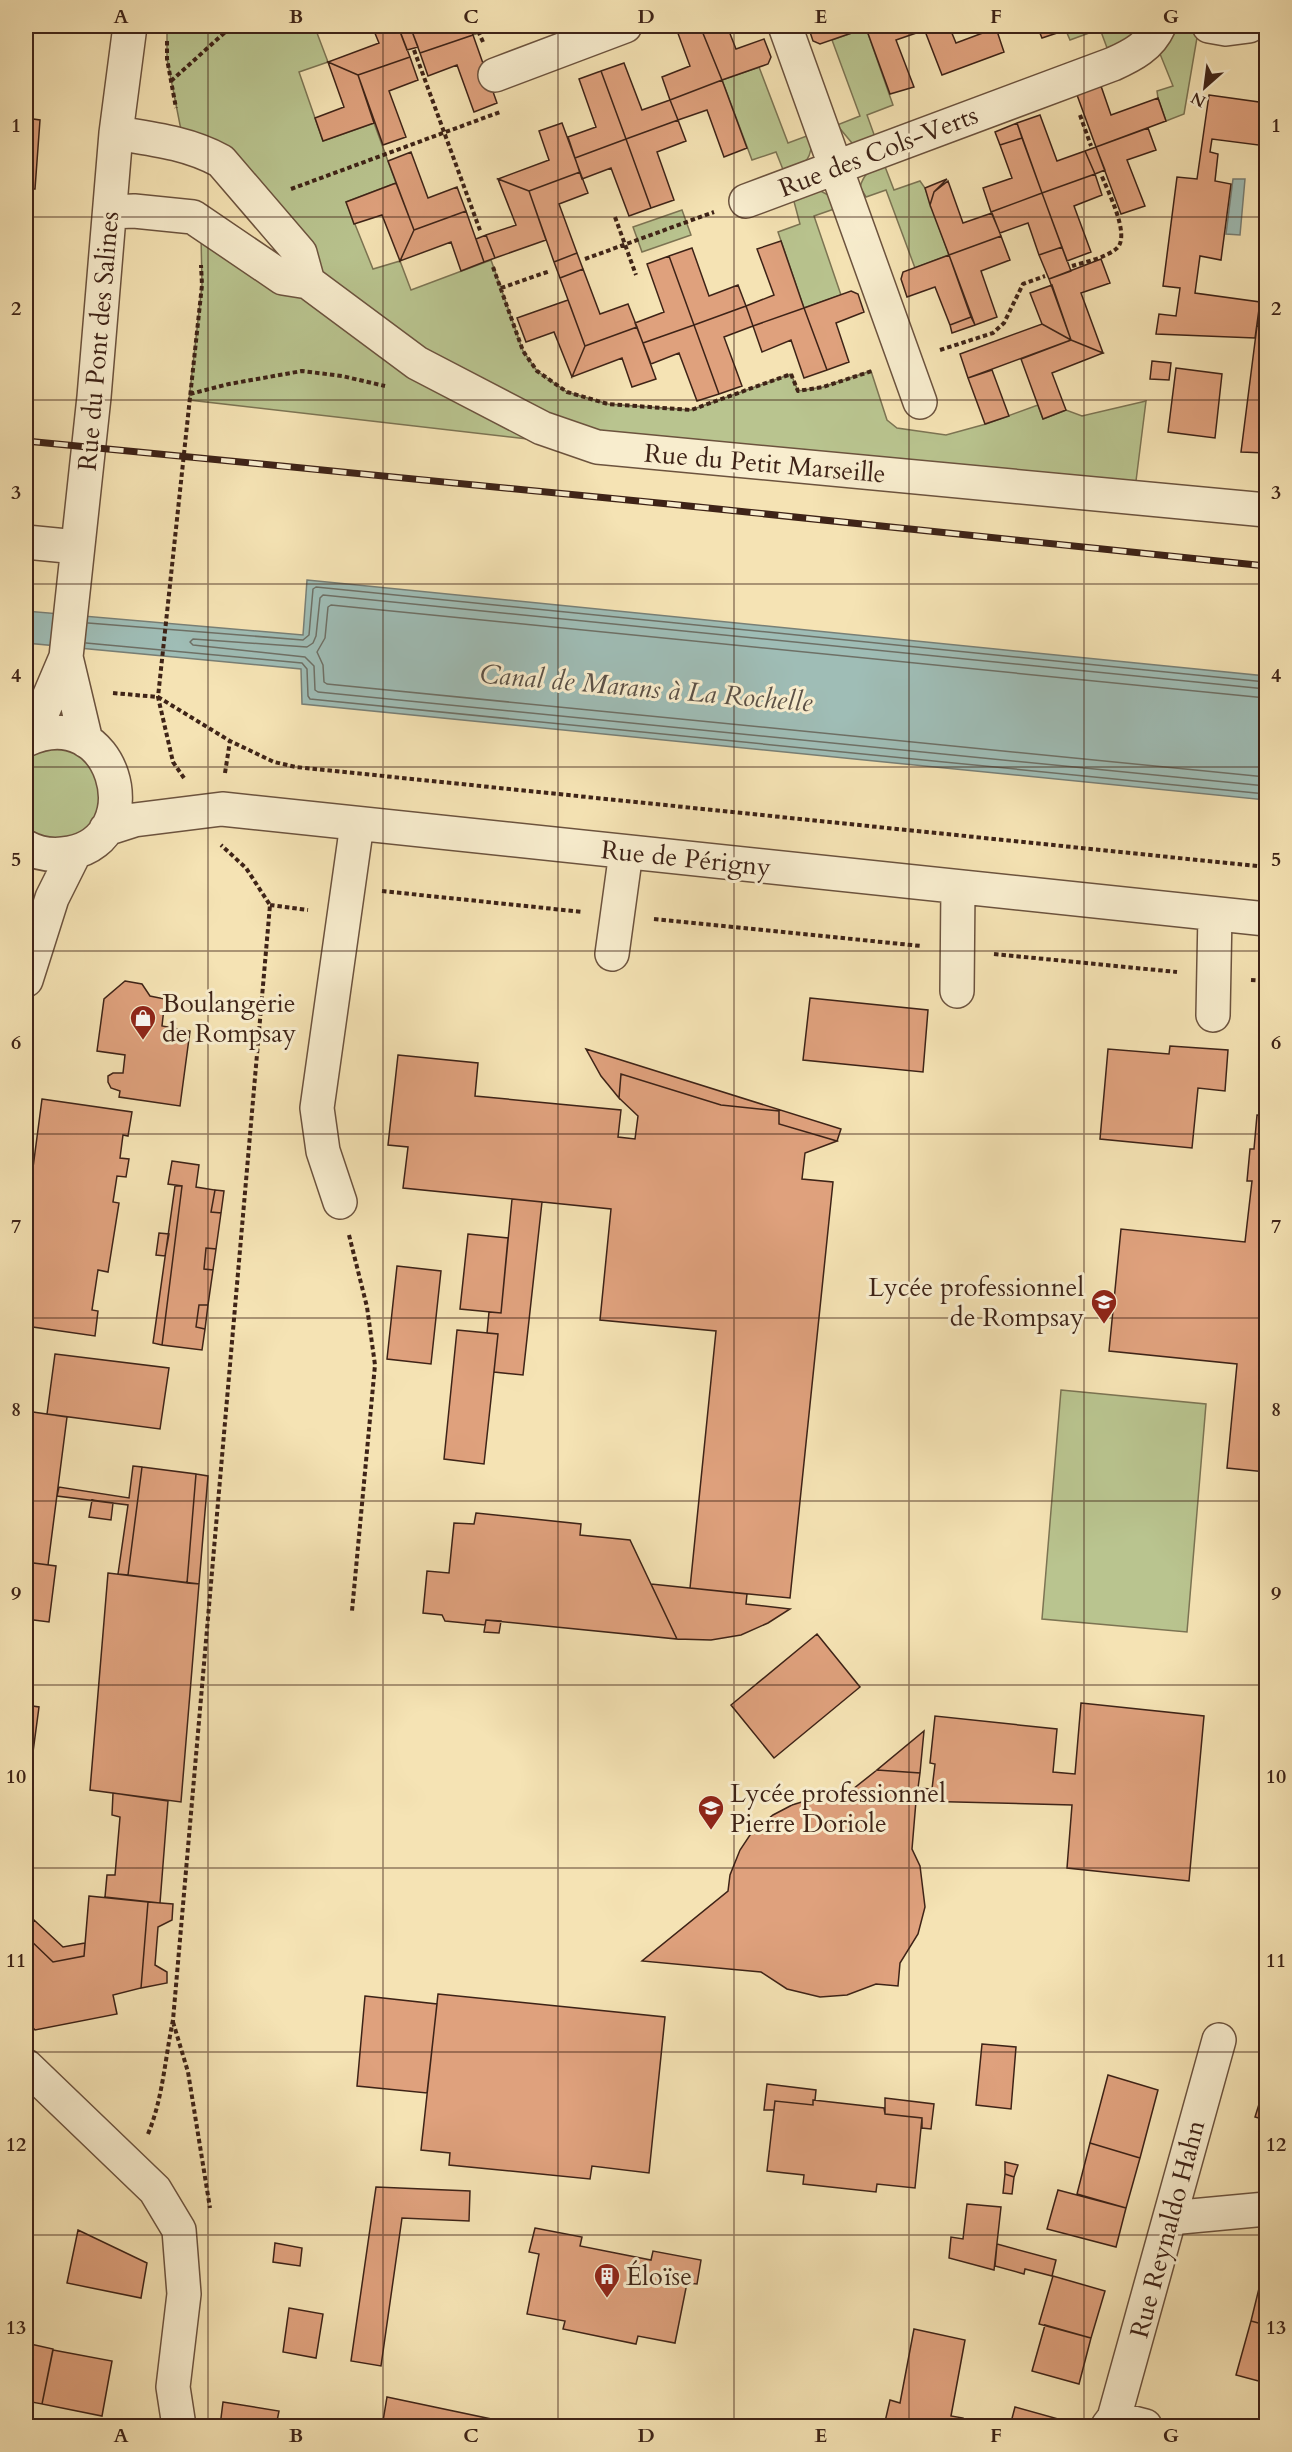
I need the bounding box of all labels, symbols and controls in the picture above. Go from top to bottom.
text: A [113,3,129,30]
text: B [289,3,303,30]
text: C [463,3,479,30]
text: D [637,3,655,30]
text: E [815,3,827,30]
text: F [990,3,1002,30]
text: G [1163,3,1179,30]
north arrow [1175,57,1235,117]
text: N [1187,86,1210,112]
street label: Rue des Cols-Verts [774,97,983,206]
text: 1 [11,112,21,139]
text: 1 [1271,112,1281,139]
street label: Rue du Pont des Salines [70,210,127,472]
text: 2 [11,295,21,322]
text: 2 [1271,295,1281,322]
street label: Rue du Petit Marseille [643,436,887,491]
text: 3 [11,479,21,506]
text: 3 [1271,479,1281,506]
water label: Canal de Marans à La Rochelle [478,656,814,722]
text: 4 [11,662,21,689]
text: 4 [1271,662,1281,689]
street label: Rue de Périgny [599,832,773,885]
text: 5 [11,846,21,873]
text: 5 [1271,846,1281,873]
place label: Boulangerie de Rompsay [162,986,296,1051]
shop icon: Boulangerie de Rompsay [128,1003,158,1041]
text: 6 [11,1029,21,1056]
text: 6 [1271,1029,1281,1056]
text: 7 [11,1213,21,1240]
text: 7 [1271,1213,1281,1240]
place label: Lycée professionnel de Rompsay [868,1270,1084,1335]
school or university icon: Lycée professionnel de Rompsay [1089,1287,1119,1325]
text: 8 [11,1396,21,1423]
text: 8 [1271,1396,1281,1423]
text: 9 [11,1580,21,1607]
text: 9 [1271,1580,1281,1607]
text: 10 [6,1763,26,1790]
text: 10 [1266,1763,1286,1790]
place label: Lycée professionnel Pierre Doriole [730,1776,946,1841]
school or university icon: Lycée professionnel Pierre Doriole [696,1793,726,1831]
text: 11 [6,1947,26,1974]
text: 11 [1266,1947,1286,1974]
street label: Rue Reynaldo Hahn [1122,2116,1213,2342]
text: 12 [6,2131,26,2158]
text: 12 [1266,2131,1286,2158]
place label: Éloïse [626,2259,692,2294]
building icon: Éloïse [592,2261,622,2299]
text: 13 [6,2314,26,2341]
text: 13 [1266,2314,1286,2341]
text: A [113,2422,129,2449]
text: B [289,2422,303,2449]
text: C [463,2422,479,2449]
text: D [637,2422,655,2449]
text: E [815,2422,827,2449]
text: F [990,2422,1002,2449]
text: G [1163,2422,1179,2449]

